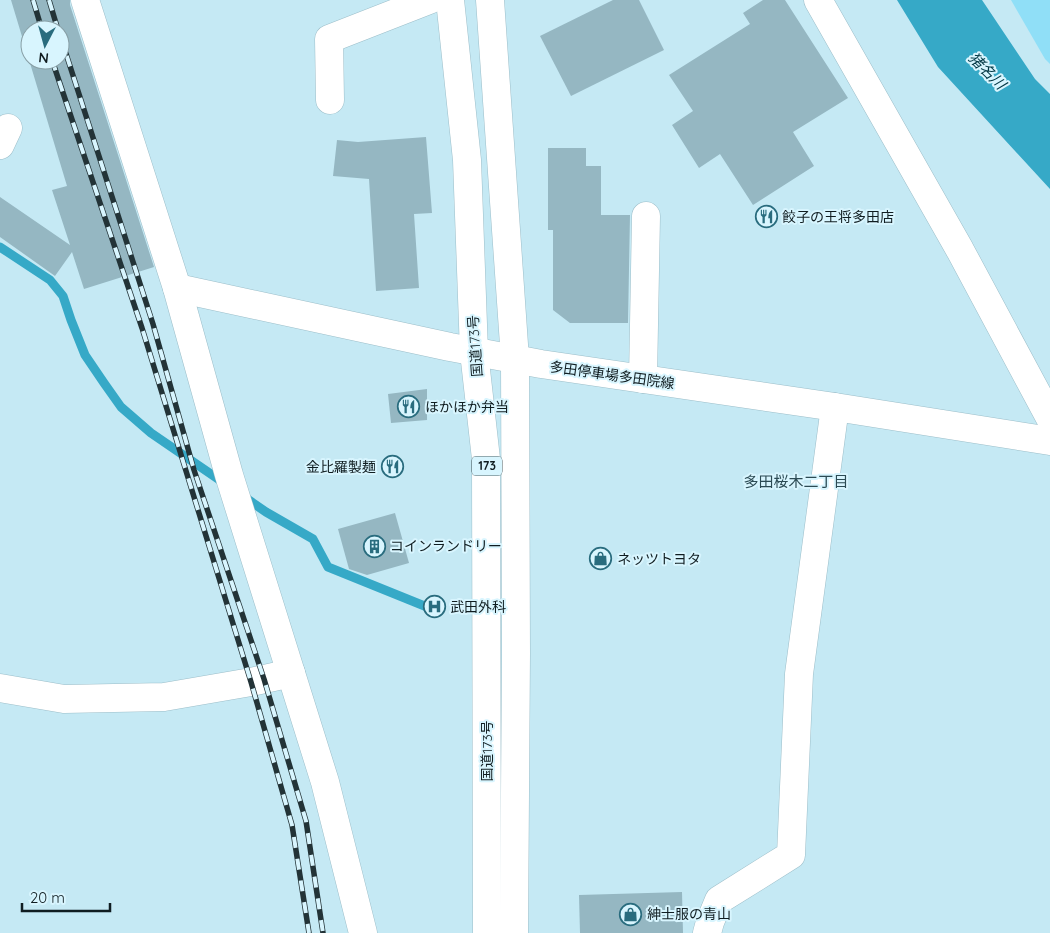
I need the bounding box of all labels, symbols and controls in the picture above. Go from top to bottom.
north arrow [20,20,70,70]
text: N [38,48,50,67]
water label: 猪名川 [965,48,1011,95]
restaurant icon: 餃子の王将多田店 [754,205,778,229]
place label: 餃子の王将多田店 [782,208,894,226]
street label: 国道173号 [464,315,486,377]
street label: 多田停車場多田院線 [548,357,676,393]
restaurant icon: ほかほか弁当 [397,395,421,419]
place label: ほかほか弁当 [425,398,509,416]
restaurant icon: 金比羅製麺 [380,455,404,479]
road number: 173 [472,456,502,476]
place label: 金比羅製麺 [306,458,376,476]
district label: 多田桜木二丁目 [743,472,849,491]
building icon: コインランドリー [362,534,386,558]
place label: コインランドリー [390,537,502,555]
shop icon: ネッツトヨタ [589,547,613,571]
place label: ネッツトヨタ [617,550,701,568]
hospital icon: 武田外科 [422,595,446,619]
place label: 武田外科 [450,598,506,616]
street label: 国道173号 [478,720,496,782]
scale bar [22,880,110,912]
text: 20 m [30,888,65,907]
shop icon: 紳士服の青山 [619,902,643,926]
place label: 紳士服の青山 [647,905,731,923]

